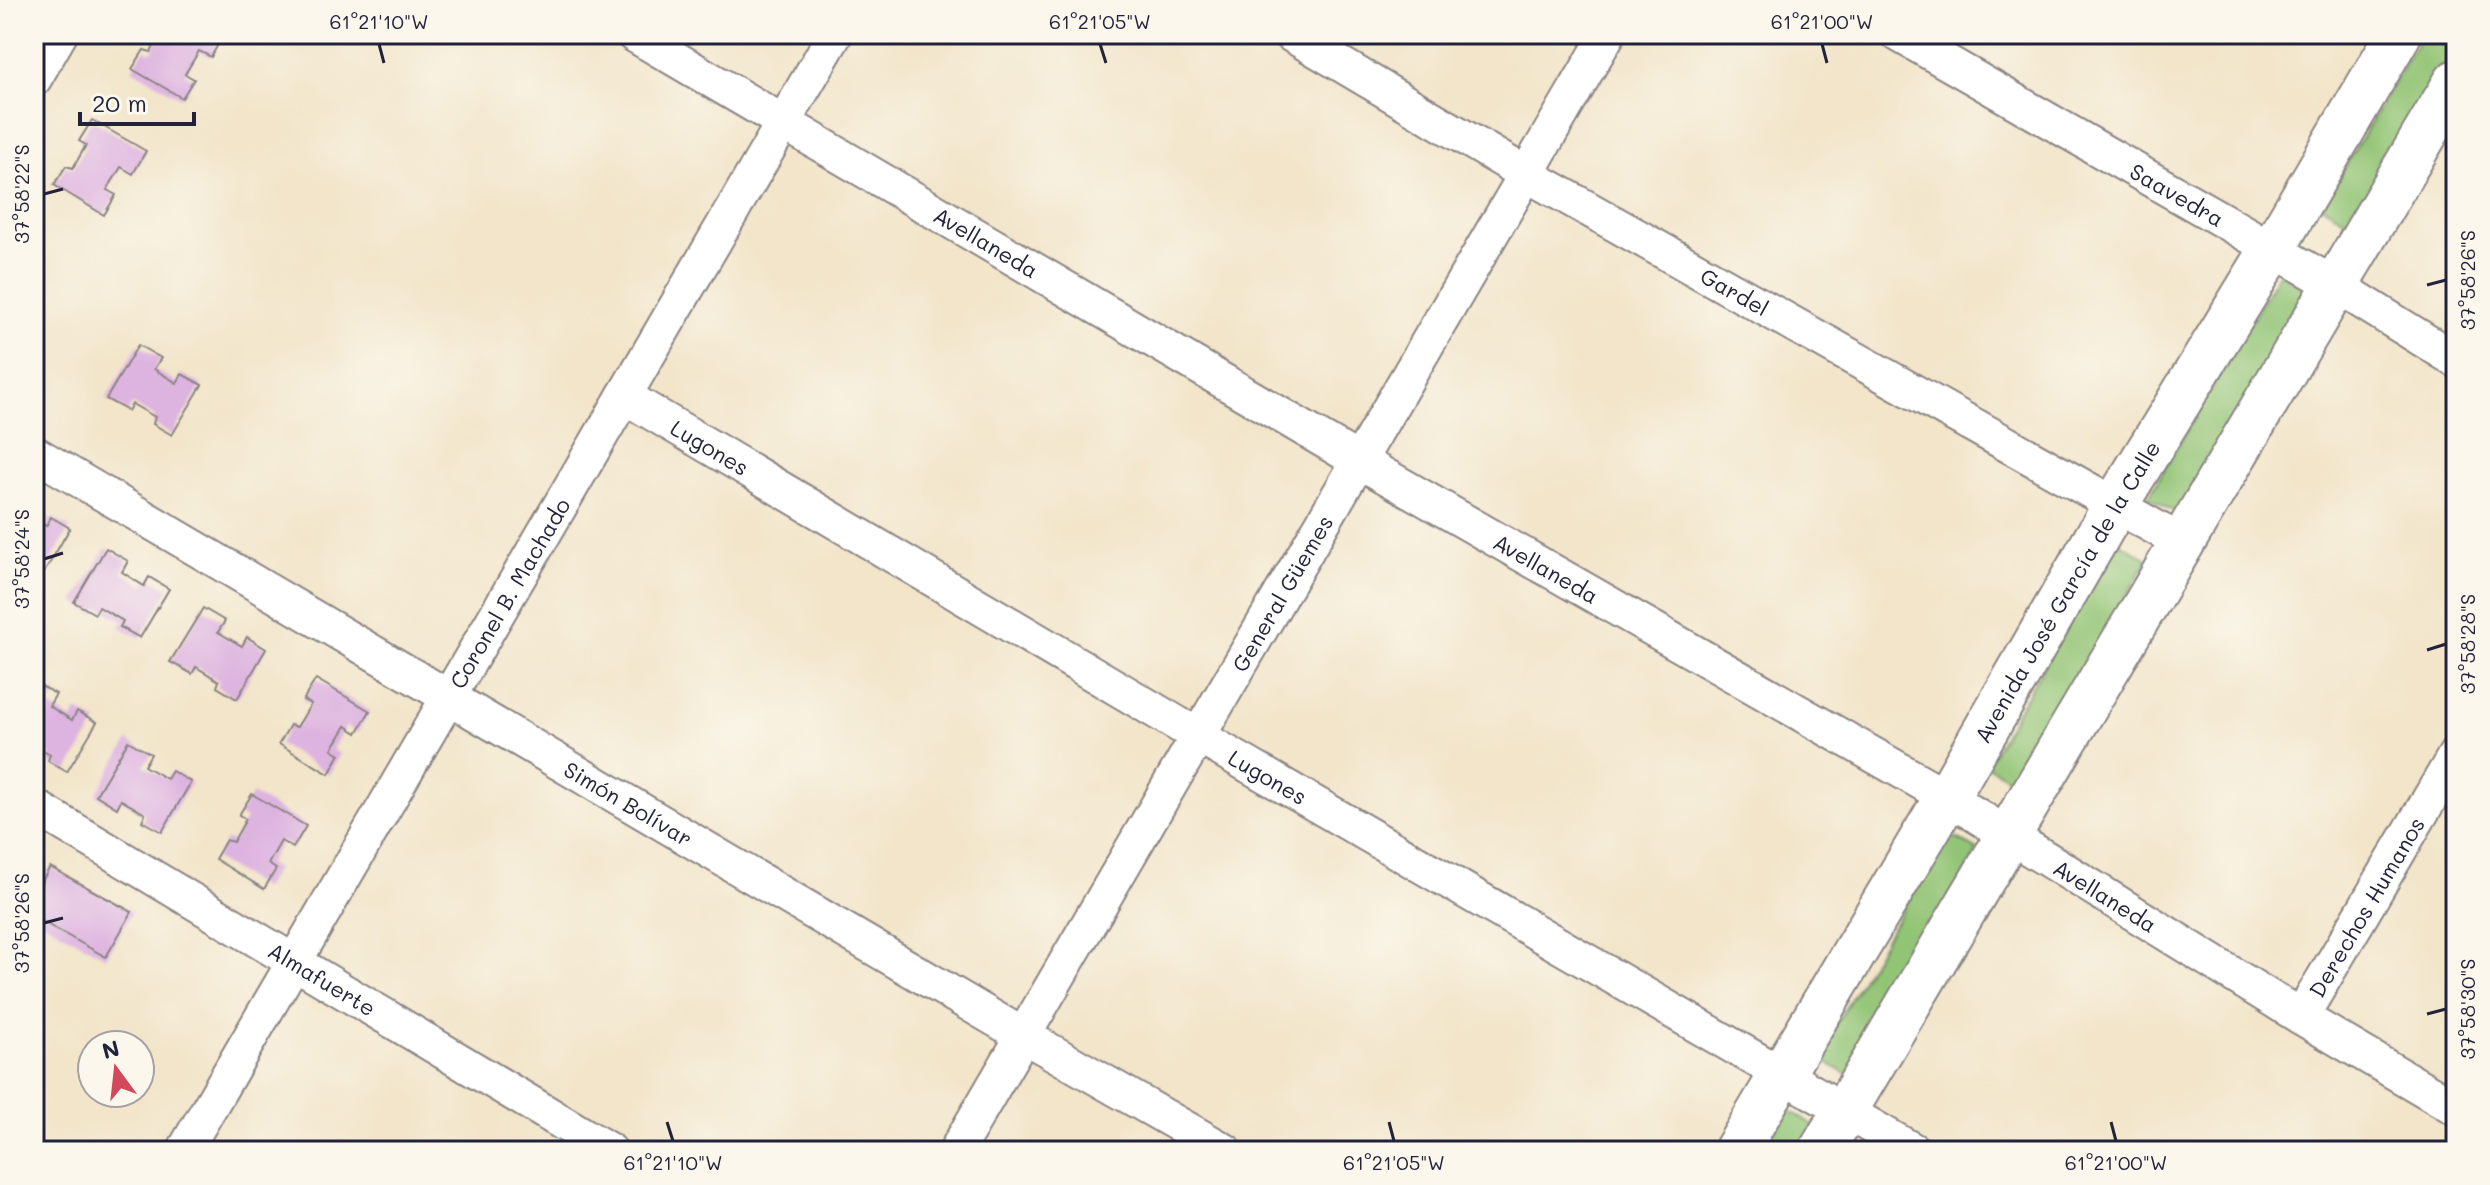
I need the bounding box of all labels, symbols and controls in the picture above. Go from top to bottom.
text: 61°21'10"W [329,8,429,34]
text: 61°21'05"W [1049,8,1151,34]
text: 61°21'00"W [1771,8,1873,34]
scale bar [80,76,194,126]
text: 20 m [92,87,147,118]
text: 37°58'22"S [8,144,34,244]
street label: Saavedra [2125,156,2229,233]
street label: Avellaneda [929,200,1044,284]
text: 37°58'26"S [2454,230,2480,330]
street label: Gardel [1695,261,1774,322]
street label: Lugones [666,413,754,481]
street label: Avenida José García de la Calle [1967,435,2166,748]
street label: Coronel B. Machado [442,492,576,693]
text: 37°58'24"S [8,509,34,609]
street label: General Güemes [1225,509,1339,677]
street label: Avellaneda [1489,527,1604,610]
text: 37°58'28"S [2454,594,2480,694]
street label: Lugones [1223,742,1312,811]
street label: Simón Bolívar [559,754,698,852]
street label: Derechos Humanos [2302,811,2430,1002]
street label: Avellaneda [2048,852,2163,939]
text: 37°58'26"S [8,873,34,973]
street label: Almafuerte [263,935,381,1022]
text: 37°58'30"S [2454,958,2480,1060]
north arrow [76,1029,156,1109]
text: N [99,1033,123,1065]
text: 61°21'10"W [623,1149,723,1175]
text: 61°21'05"W [1343,1149,1445,1175]
text: 61°21'00"W [2065,1149,2167,1175]

